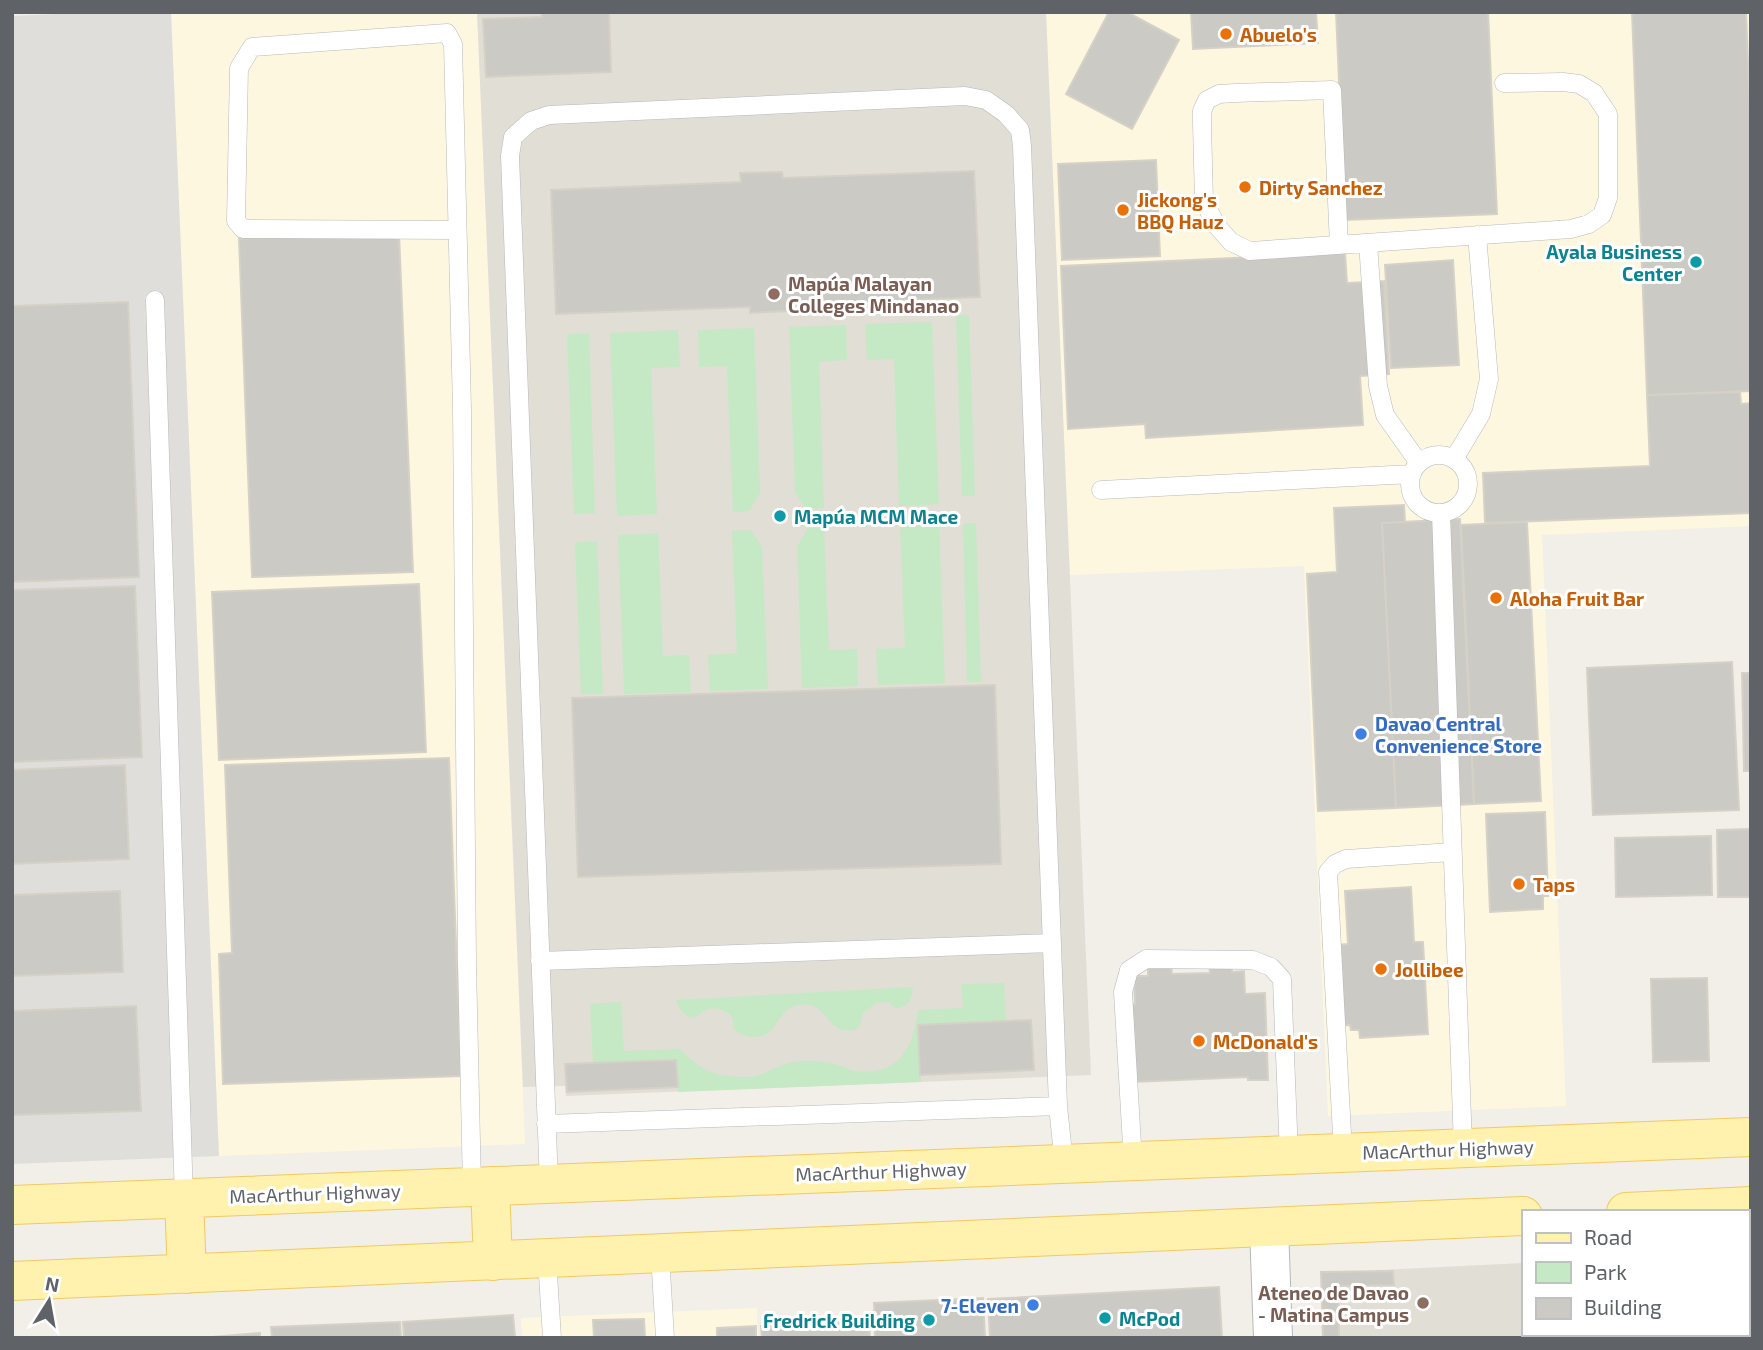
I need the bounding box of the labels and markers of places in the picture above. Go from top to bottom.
place label: Abuelo's [1240,23,1317,46]
marker: Abuelo's [1218,26,1234,42]
place label: Dirty Sanchez [1259,176,1383,200]
marker: Dirty Sanchez [1237,179,1253,195]
place label: Jickong's BBQ Hauz [1137,188,1224,234]
marker: Jickong's BBQ Hauz [1115,202,1131,218]
place label: Ayala Business Center [1546,240,1682,285]
marker: Ayala Business Center [1688,254,1704,270]
place label: Mapúa Malayan Colleges Mindanao [788,272,959,317]
marker: Mapúa Malayan Colleges Mindanao [766,286,782,302]
place label: Mapúa MCM Mace [794,505,959,528]
marker: Mapúa MCM Mace [772,508,788,524]
place label: Aloha Fruit Bar [1510,587,1644,610]
marker: Aloha Fruit Bar [1488,590,1504,606]
place label: Davao Central Convenience Store [1375,712,1542,757]
marker: Davao Central Convenience Store [1353,726,1369,742]
place label: Taps [1533,873,1575,896]
marker: Taps [1511,876,1527,892]
place label: Jollibee [1395,958,1464,981]
marker: Jollibee [1373,961,1389,977]
place label: McDonald's [1213,1030,1318,1053]
marker: McDonald's [1191,1033,1207,1049]
place label: Ateneo de Davao - Matina Campus [1258,1281,1409,1326]
place label: 7-Eleven [941,1294,1019,1317]
marker: Ateneo de Davao - Matina Campus [1415,1295,1431,1311]
marker: 7-Eleven [1025,1297,1041,1313]
place label: McPod [1119,1307,1180,1330]
place label: Fredrick Building [763,1309,915,1332]
marker: McPod [1097,1310,1113,1326]
marker: Fredrick Building [921,1312,937,1328]

